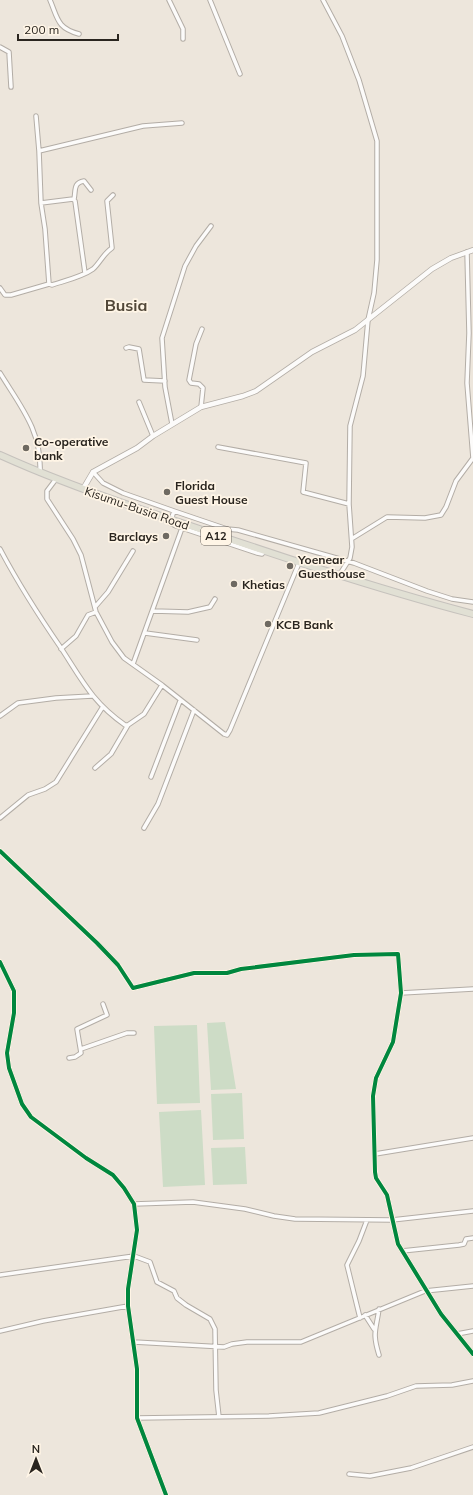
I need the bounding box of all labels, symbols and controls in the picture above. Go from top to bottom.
scale bar [18,16,118,42]
text: 200 m [24,22,59,37]
district label: Busia [105,295,147,315]
place label: Co-operative bank [34,434,109,463]
marker: Co-operative bank [21,443,31,453]
place label: Florida Guest House [175,478,248,507]
street label: Kisumu-Busia Road [83,483,191,533]
marker: Florida Guest House [162,487,172,497]
road number: A12 [201,527,231,545]
place label: Barclays [109,529,158,544]
marker: Barclays [161,531,171,541]
place label: Yoenear Guesthouse [297,552,366,581]
marker: Yoenear Guesthouse [285,561,295,571]
place label: Khetias [242,577,285,592]
marker: Khetias [229,579,239,589]
place label: KCB Bank [276,617,333,632]
marker: KCB Bank [263,619,273,629]
north arrow [16,1439,56,1479]
text: N [32,1442,40,1456]

